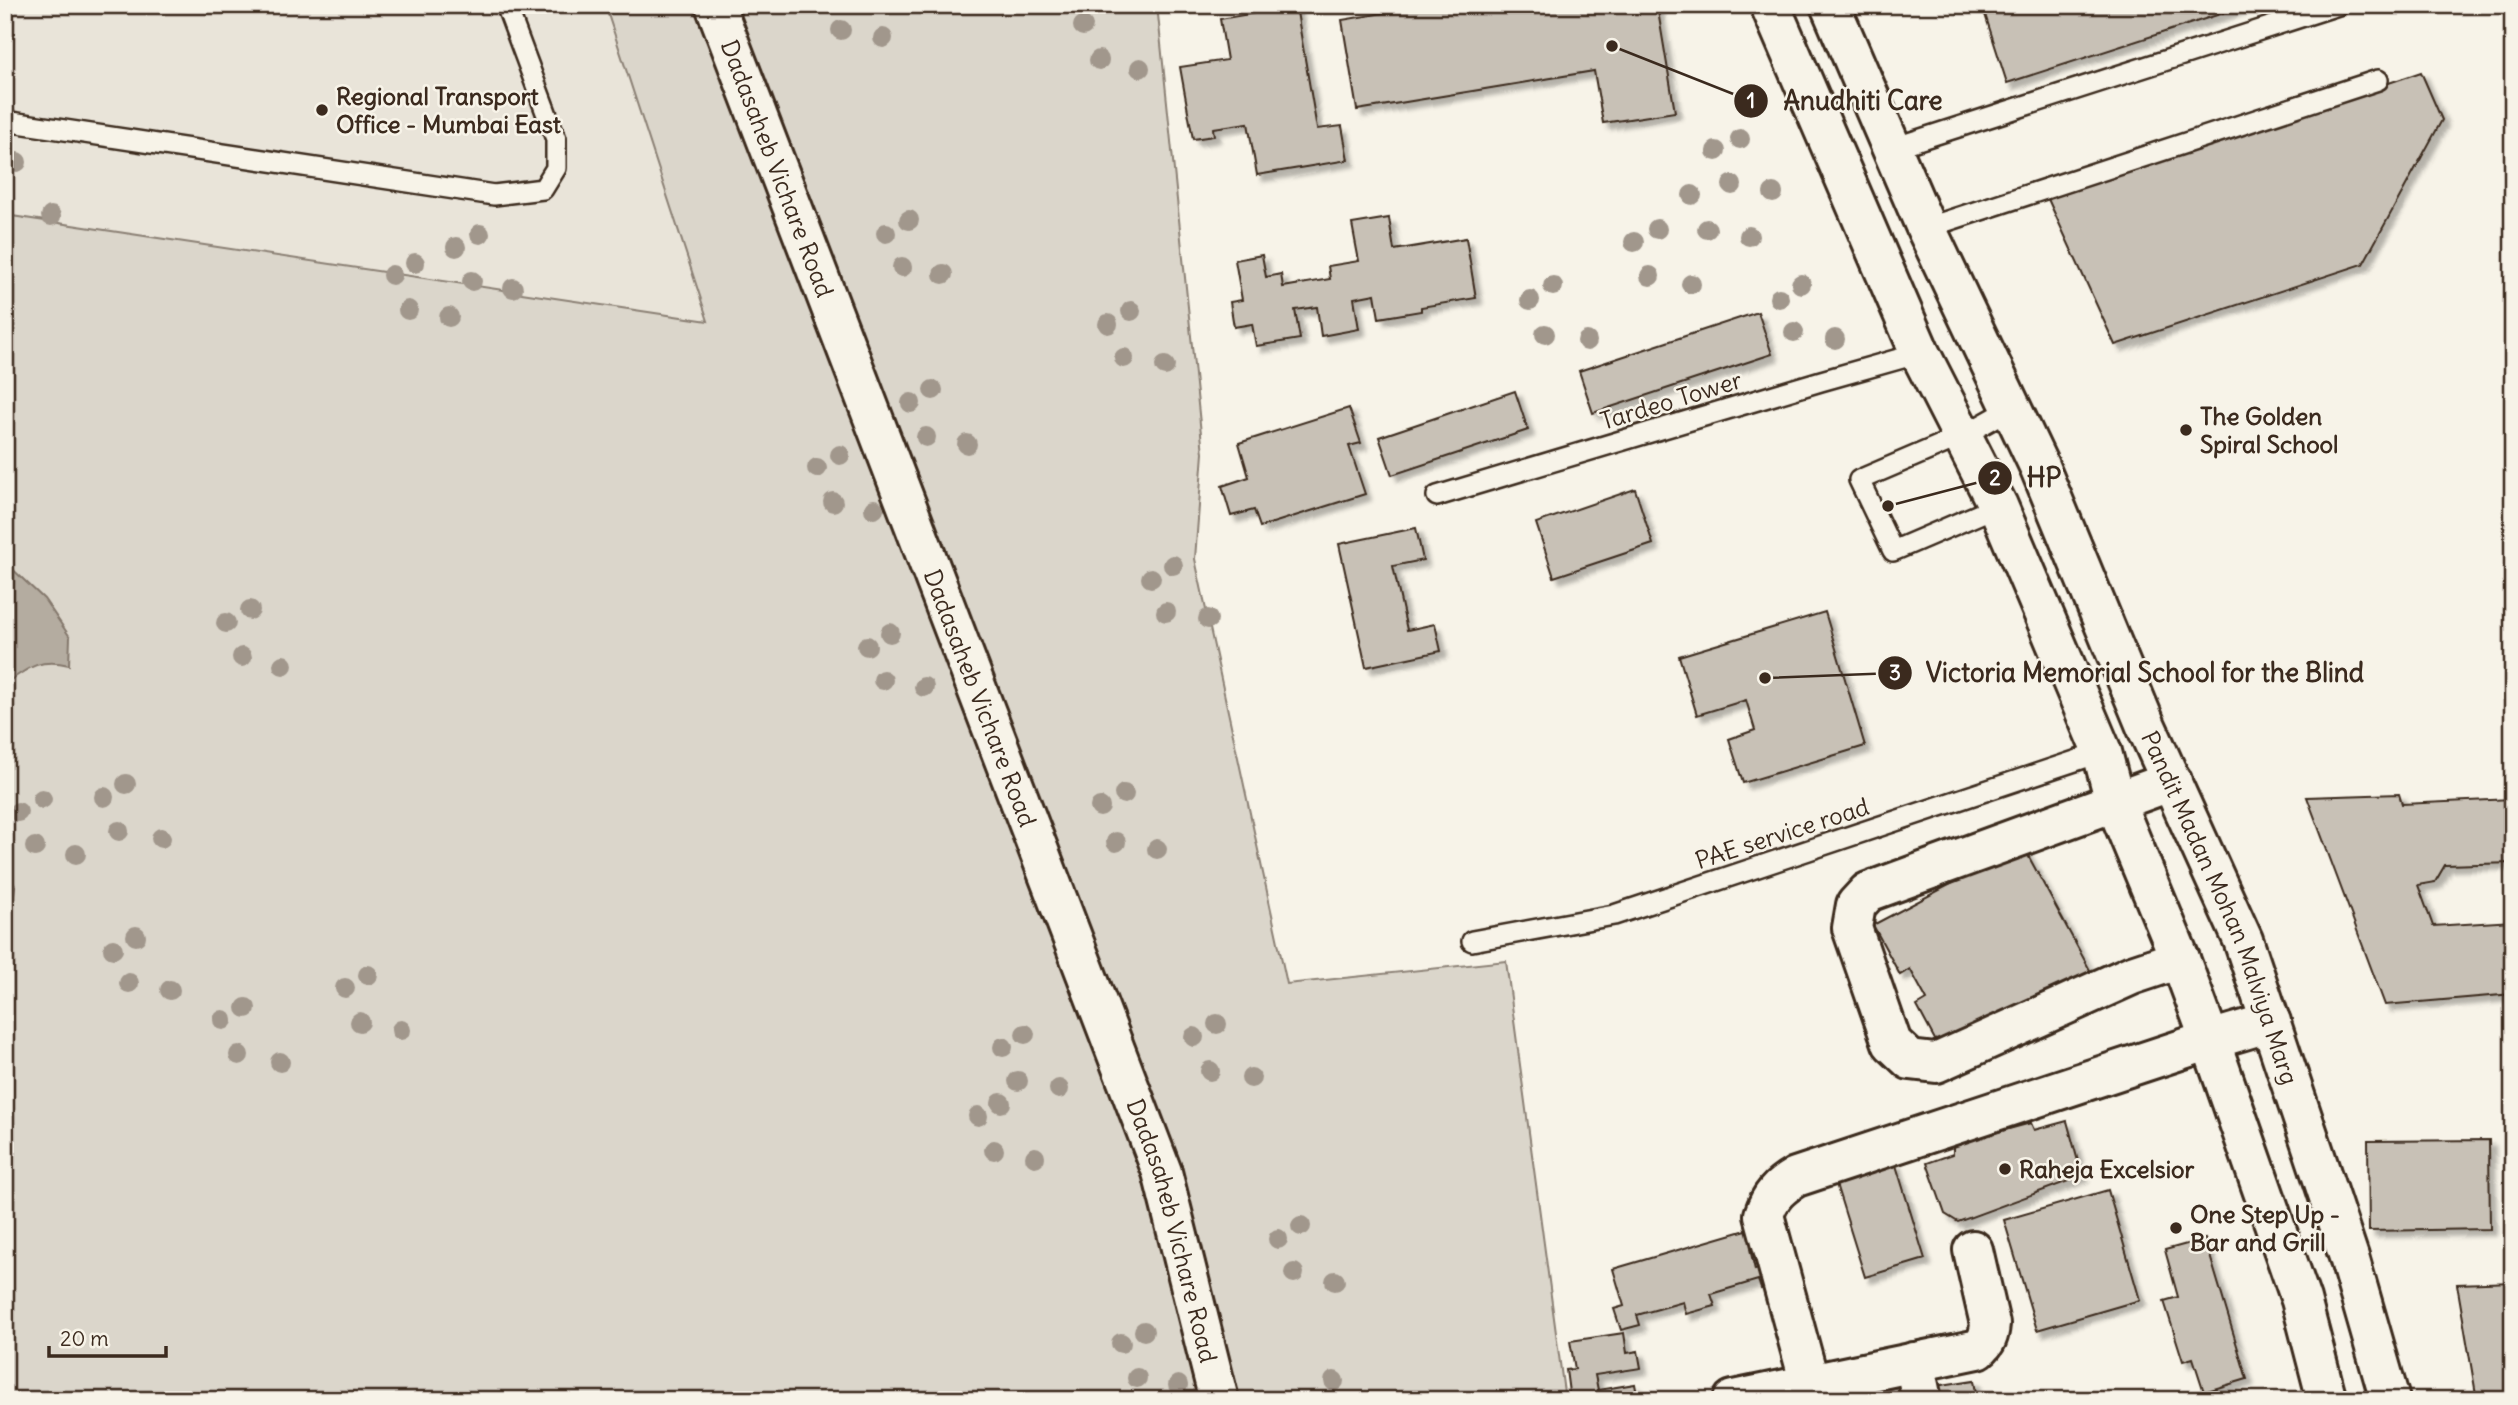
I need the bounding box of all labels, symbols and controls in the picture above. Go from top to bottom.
street label: Dadasaheb Vichare Road [715,36,840,301]
callout: Anudhiti Care [1734,77,1956,124]
place label: Regional Transport Office - Mumbai East [336,81,562,139]
text: Anudhiti Care [1783,84,1943,117]
text: 1 [1747,87,1755,114]
marker: Regional Transport Office - Mumbai East [314,102,330,118]
street label: Tardeo Tower [1597,364,1746,436]
place label: The Golden Spiral School [2200,401,2338,459]
marker: The Golden Spiral School [2178,422,2194,438]
callout: HP [1978,454,2075,501]
text: HP [2027,461,2062,494]
text: 2 [1989,464,2001,491]
street label: Dadasaheb Vichare Road [918,565,1043,831]
callout: Victoria Memorial School for the Blind [1877,649,2379,696]
text: Victoria Memorial School for the Blind [1926,656,2364,689]
text: 3 [1889,659,1901,686]
street label: Pandit Madan Mohan Malviya Marg [2135,726,2305,1088]
street label: PAE service road [1691,791,1873,875]
street label: Dadasaheb Vichare Road [1120,1095,1224,1366]
place label: Raheja Excelsior [2019,1154,2195,1184]
marker: Raheja Excelsior [1997,1161,2013,1177]
place label: One Step Up - Bar and Grill [2190,1199,2340,1257]
marker: One Step Up - Bar and Grill [2168,1220,2184,1236]
scale bar [49,1314,166,1358]
text: 20 m [60,1325,109,1352]

